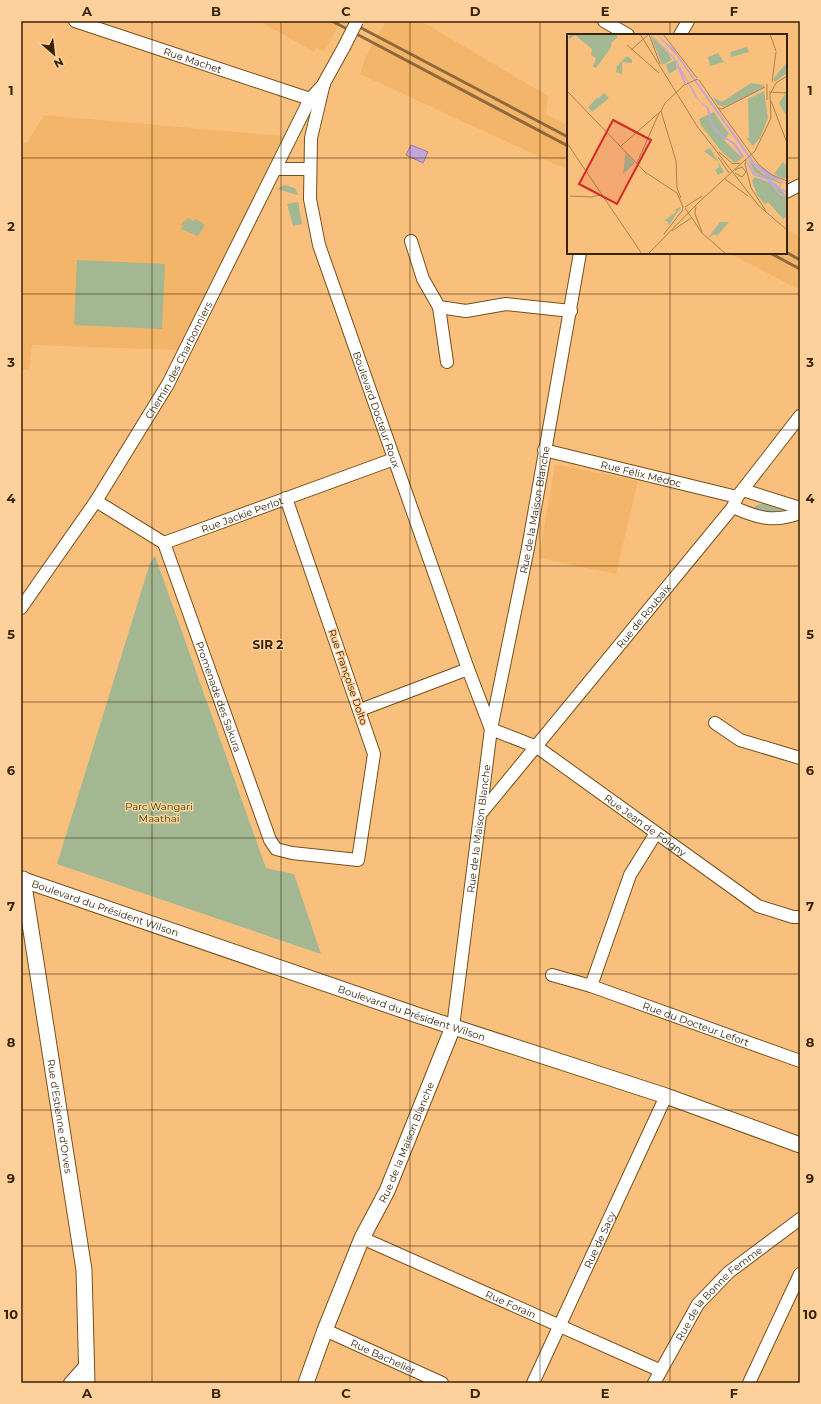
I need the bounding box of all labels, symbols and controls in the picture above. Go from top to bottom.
text: A [81,3,93,19]
text: B [211,3,221,19]
text: C [341,3,351,19]
text: D [470,3,481,19]
text: E [601,3,610,19]
text: F [730,3,738,19]
north arrow [34,34,74,74]
inset map [567,34,787,254]
street label: Rue Machet [162,44,223,76]
text: N [51,55,66,71]
text: 1 [8,82,14,98]
text: 1 [807,82,813,98]
text: 2 [7,218,15,234]
text: 2 [806,218,814,234]
street label: Chemin des Charbonniers [142,299,215,421]
street label: Boulevard Docteur Roux [350,349,404,470]
text: 3 [6,354,15,370]
text: 3 [805,354,814,370]
street label: Rue de la Maison Blanche [516,445,552,575]
street label: Rue Félix Médoc [600,458,683,490]
text: 4 [7,490,16,506]
text: 4 [806,490,815,506]
street label: Rue Jackie Perlot [199,494,285,535]
street label: Rue de Roubaix [613,581,674,651]
text: 5 [7,626,15,642]
text: 5 [806,626,814,642]
street label: Rue Françoise Dolto [326,627,370,727]
district label: SIR 2 [253,637,283,652]
street label: Promenade des Sakura [193,639,244,754]
text: 6 [7,762,16,778]
text: 6 [806,762,815,778]
street label: Rue de la Maison Blanche [464,764,493,894]
street label: Rue Jean de Foigny [602,791,690,859]
park label: Parc Wangari Maathai [125,800,193,825]
street label: Boulevard du Président Wilson [30,877,181,939]
text: 7 [7,898,15,914]
text: 7 [806,898,814,914]
street label: Boulevard du Président Wilson [336,982,487,1043]
street label: Rue du Docteur Lefort [641,999,751,1049]
text: 8 [7,1034,16,1050]
text: 8 [806,1034,815,1050]
street label: Rue d'Estienne d'Orves [45,1058,75,1174]
street label: Rue de la Maison Blanche [375,1080,437,1205]
text: 9 [7,1170,15,1186]
text: 9 [806,1170,814,1186]
street label: Rue de Sacy [581,1209,618,1270]
street label: Rue de la Bonne Femme [672,1243,765,1343]
street label: Rue Forain [484,1287,538,1321]
text: 10 [4,1306,18,1322]
text: 10 [803,1306,817,1322]
street label: Rue Bachelier [349,1336,418,1377]
text: A [81,1385,93,1401]
text: B [211,1385,221,1401]
text: C [341,1385,351,1401]
text: D [470,1385,481,1401]
text: E [601,1385,610,1401]
text: F [730,1385,738,1401]

